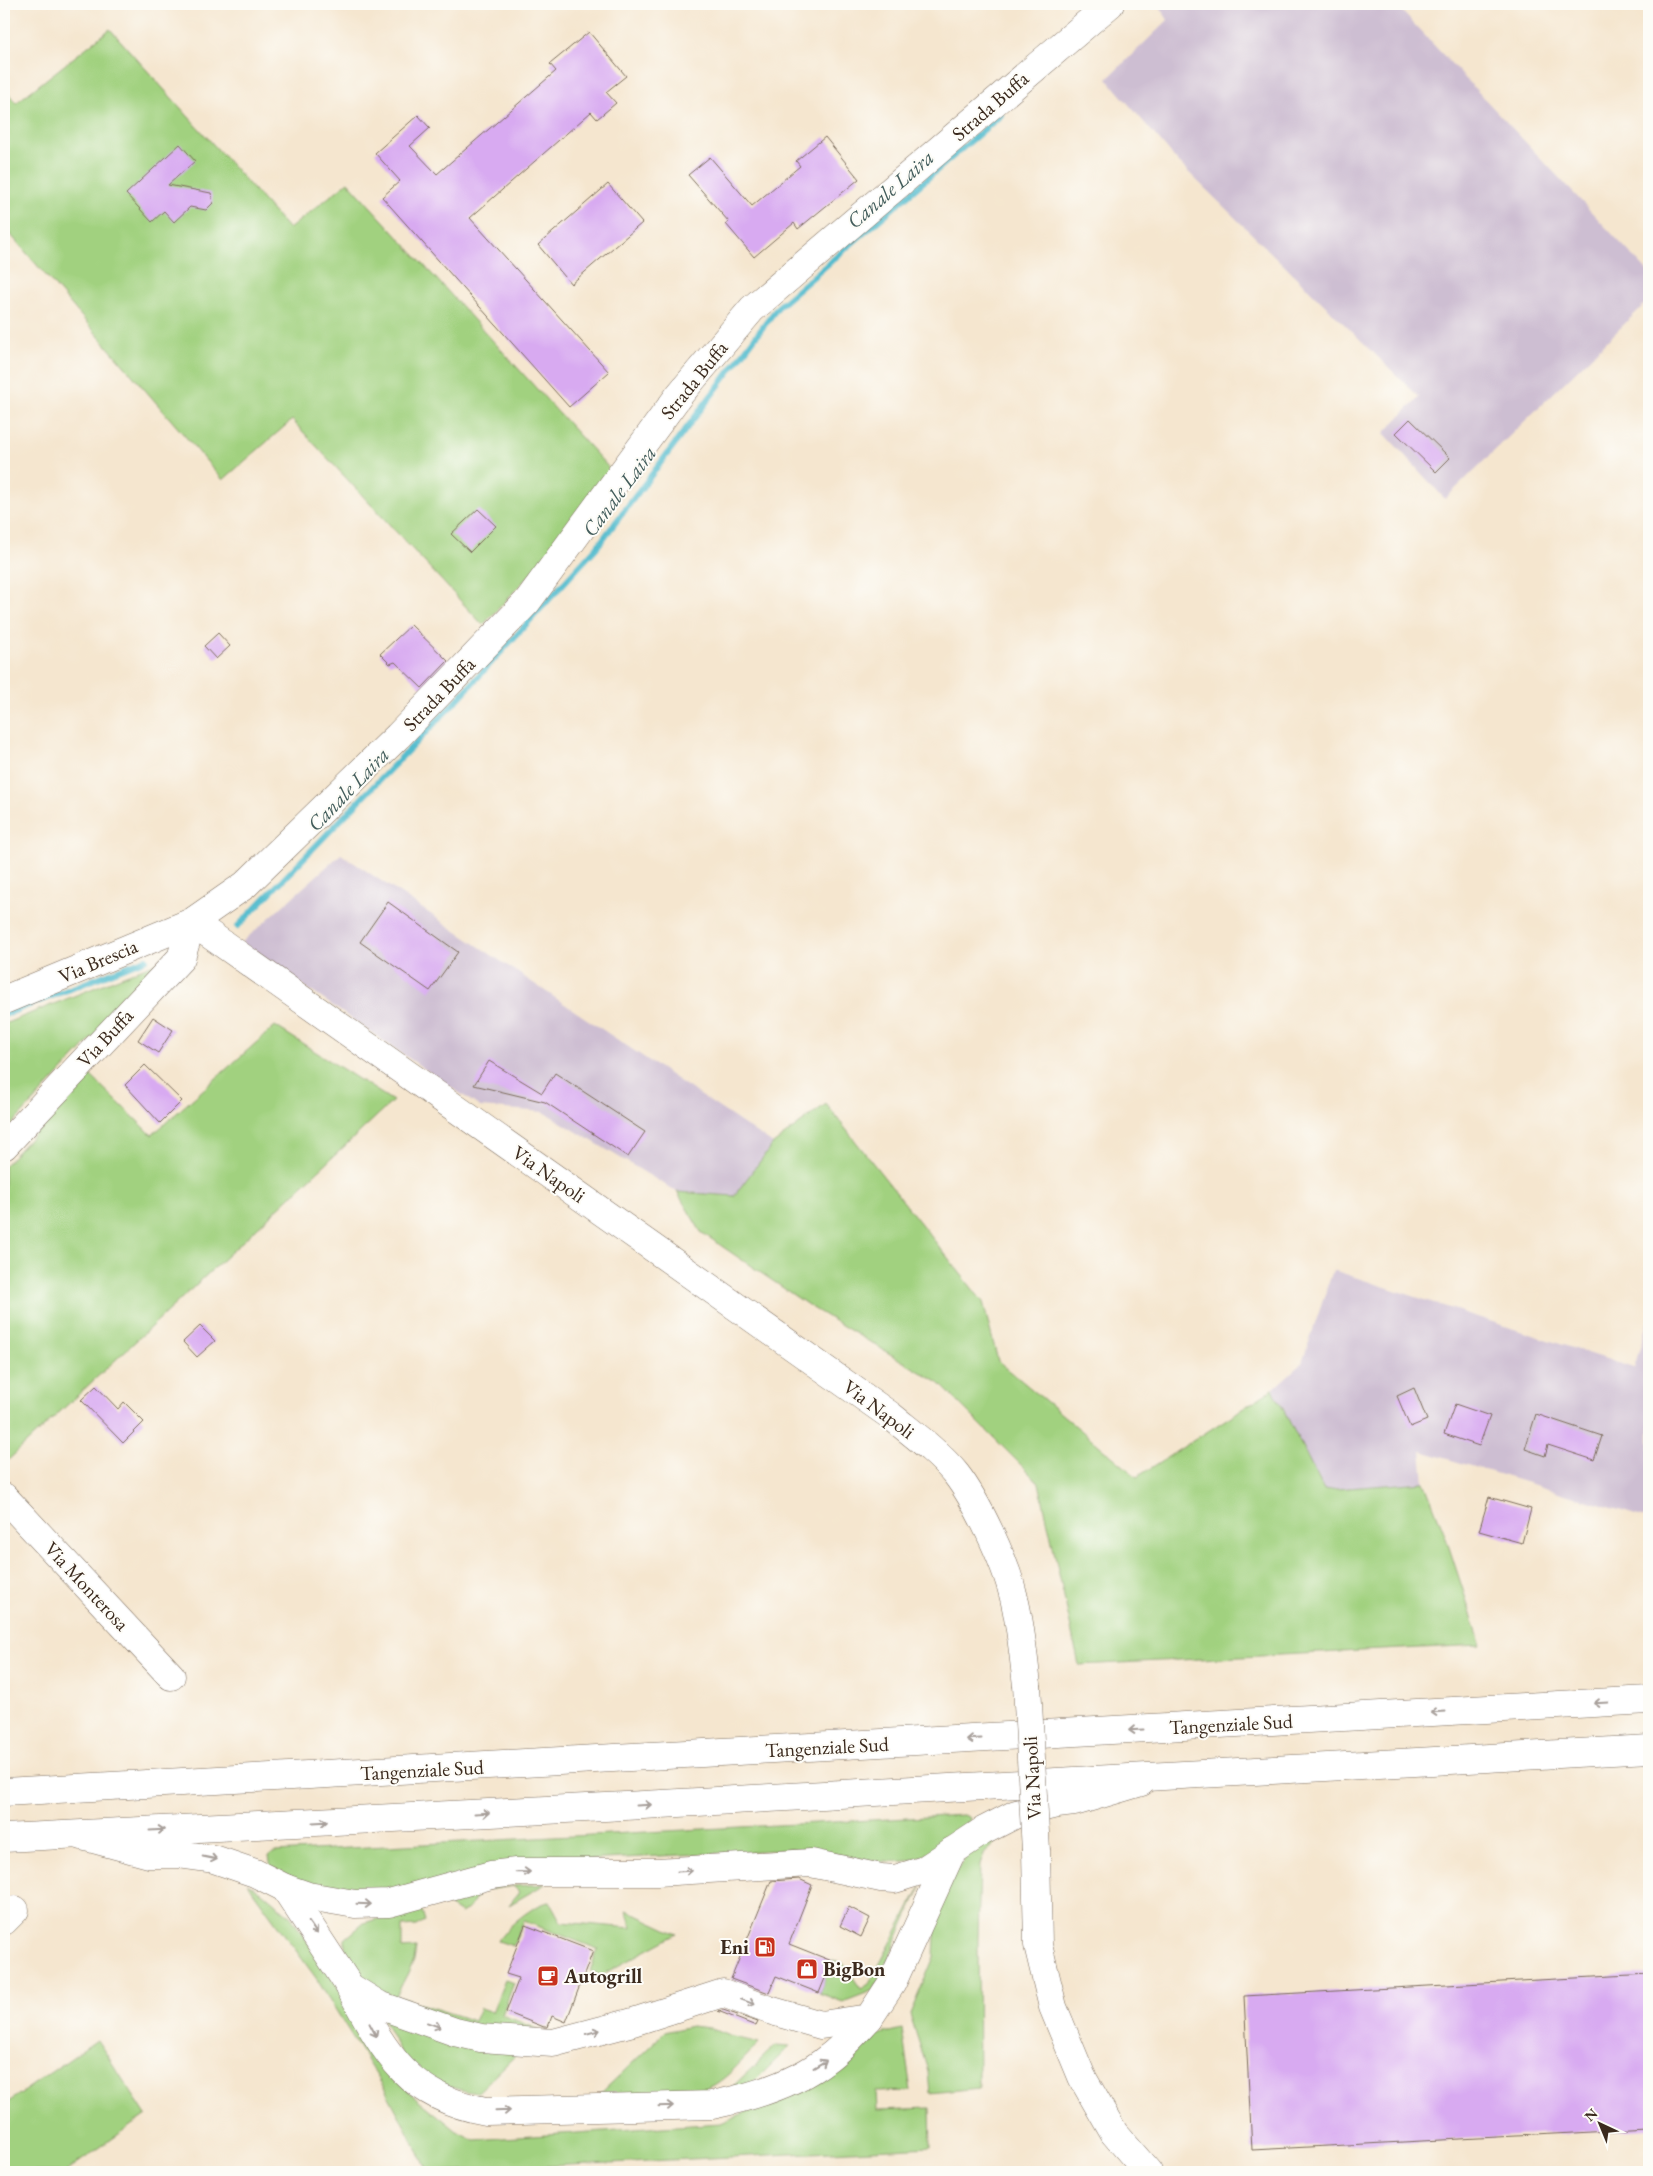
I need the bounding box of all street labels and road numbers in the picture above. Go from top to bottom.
street label: Strada Buffa [946,65,1034,147]
street label: Strada Buffa [654,335,734,425]
street label: Strada Buffa [397,651,481,737]
street label: Via Brescia [54,933,142,989]
street label: Via Buffa [71,1003,139,1073]
street label: Via Napoli [507,1139,591,1209]
street label: Via Napoli [838,1374,920,1445]
street label: Via Monterosa [39,1536,135,1636]
street label: Tangenziale Sud [1168,1708,1294,1740]
street label: Tangenziale Sud [764,1731,890,1763]
street label: Via Napoli [1017,1736,1047,1820]
street label: Tangenziale Sud [359,1754,485,1786]

